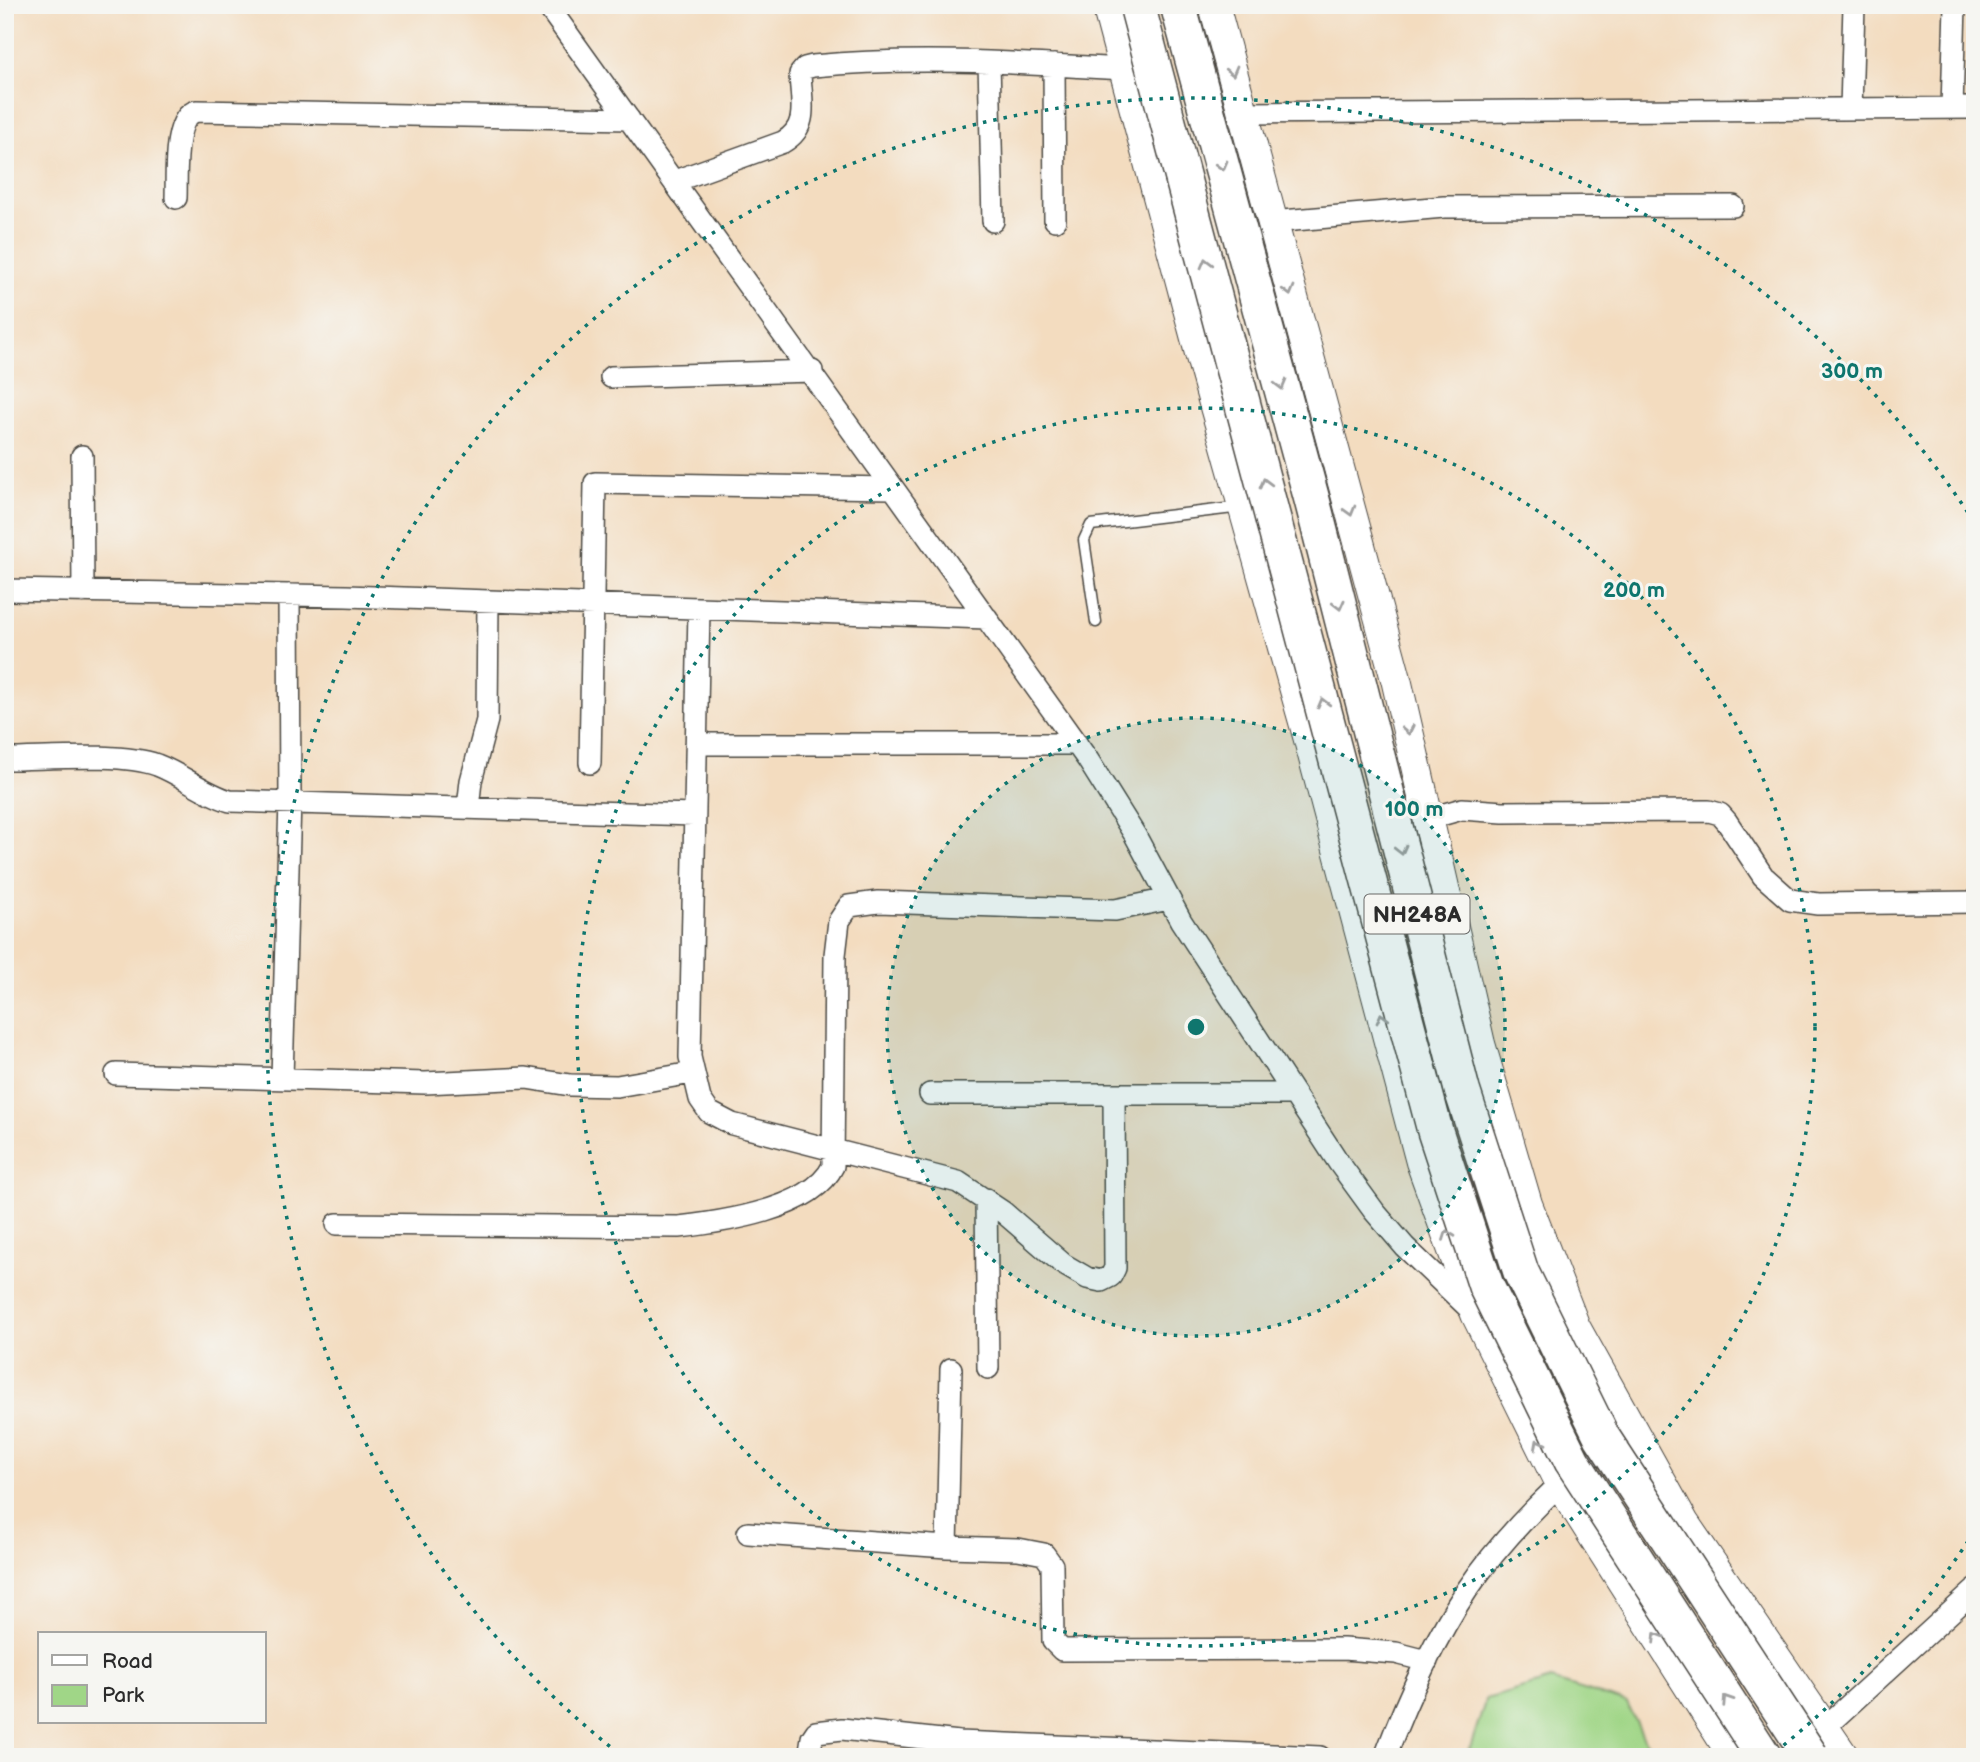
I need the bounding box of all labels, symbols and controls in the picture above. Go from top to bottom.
one-way arrow [1224,65,1238,77]
one-way arrow [1214,160,1228,172]
one-way arrow [1200,257,1215,269]
one-way arrow [1281,285,1296,297]
text: 300 m [1821,359,1883,384]
one-way arrow [1273,379,1287,391]
one-way arrow [1259,477,1274,489]
one-way arrow [1341,504,1356,516]
text: 200 m [1603,578,1665,603]
one-way arrow [1331,599,1345,611]
one-way arrow [1317,697,1331,709]
one-way arrow [1399,724,1414,736]
text: 100 m [1385,797,1443,822]
one-way arrow [1393,844,1407,856]
road number: NH248A [1364,894,1470,934]
one-way arrow [1376,1012,1390,1024]
centre of rings [1184,1015,1208,1039]
one-way arrow [1442,1230,1456,1242]
one-way arrow [1533,1438,1547,1451]
legend [38,1632,266,1724]
one-way arrow [1653,1632,1666,1645]
text: Road [102,1649,153,1674]
text: Park [102,1683,145,1708]
one-way arrow [1722,1695,1735,1708]

